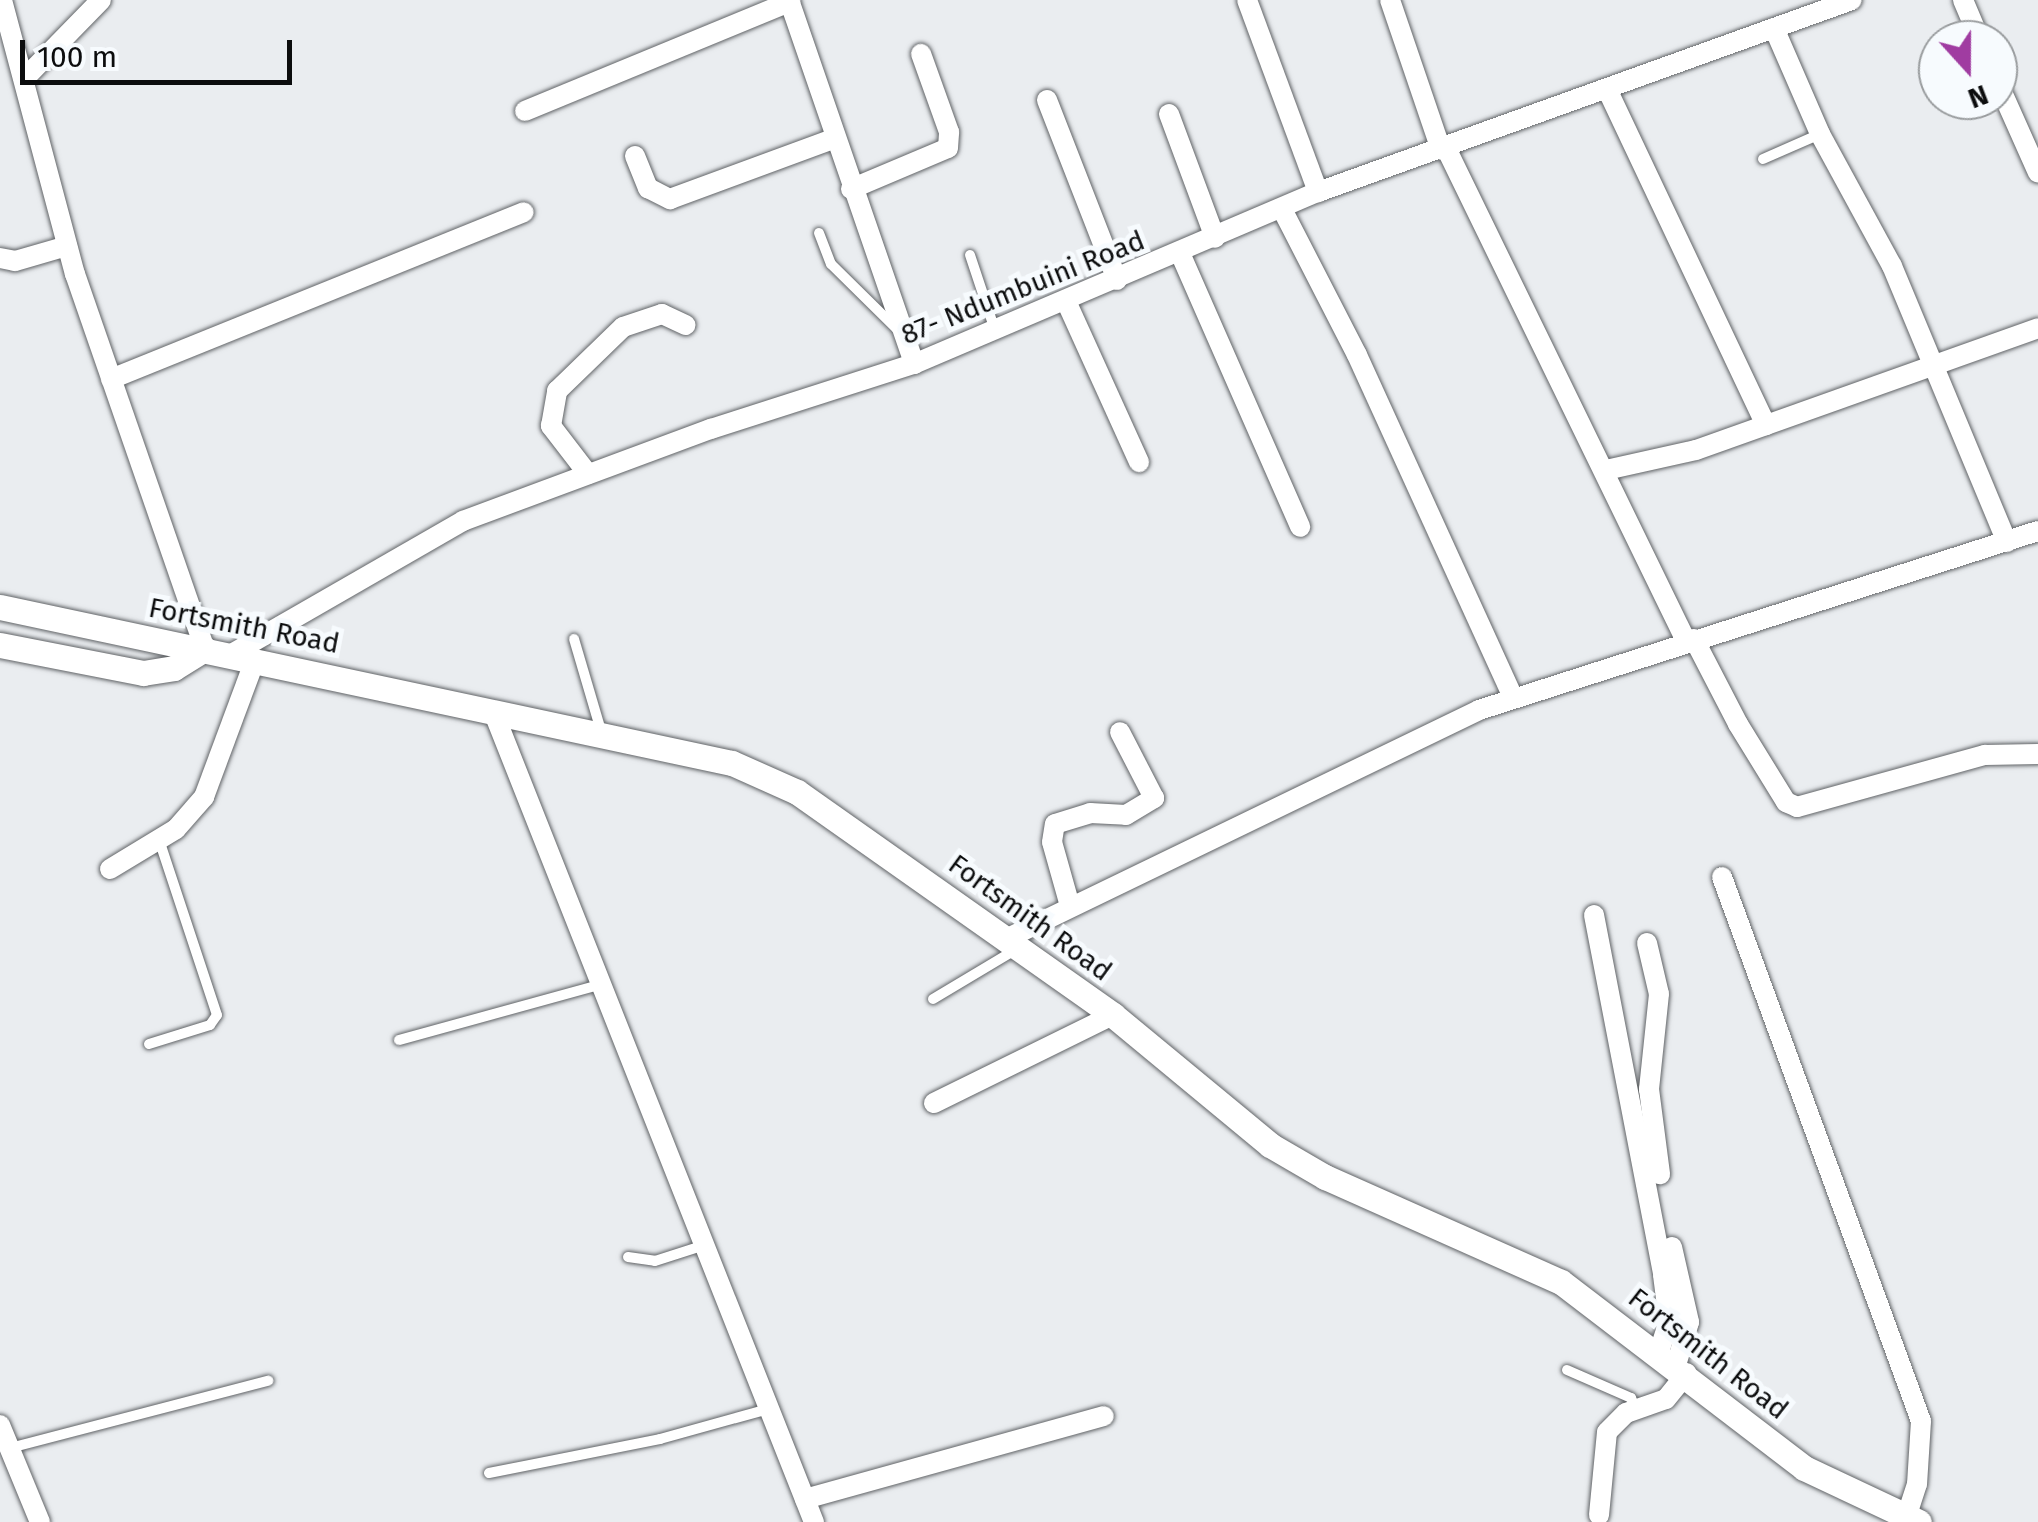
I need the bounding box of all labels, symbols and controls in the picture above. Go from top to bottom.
scale bar [25,20,298,82]
north arrow [1918,20,2018,120]
text: 100 m [37,39,117,75]
text: N [1964,78,1993,115]
street label: 87- Ndumbuini Road [896,224,1150,352]
street label: Fortsmith Road [146,591,342,661]
street label: Fortsmith Road [942,848,1118,988]
street label: Fortsmith Road [1621,1281,1795,1427]

